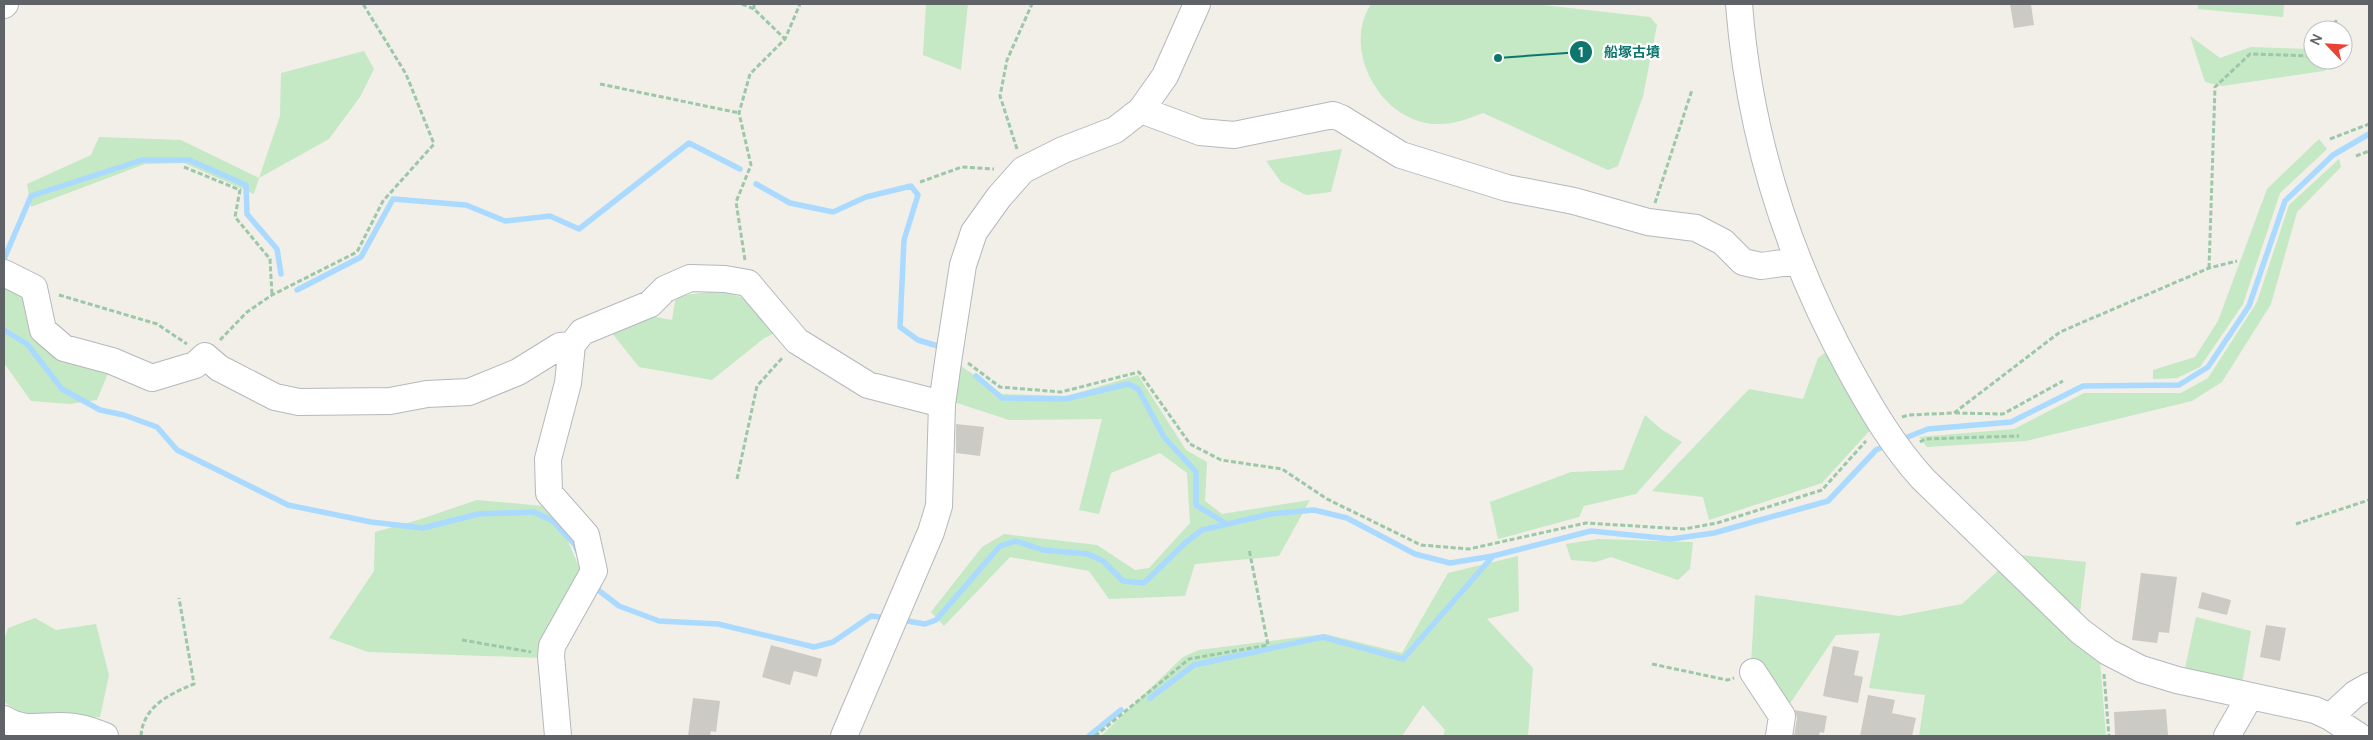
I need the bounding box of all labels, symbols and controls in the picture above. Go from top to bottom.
north arrow [2303,20,2353,70]
text: N [2305,31,2327,48]
callout: 船塚古墳 [1569,37,1670,66]
text: 1 [1578,41,1584,62]
text: 船塚古墳 [1604,42,1660,61]

